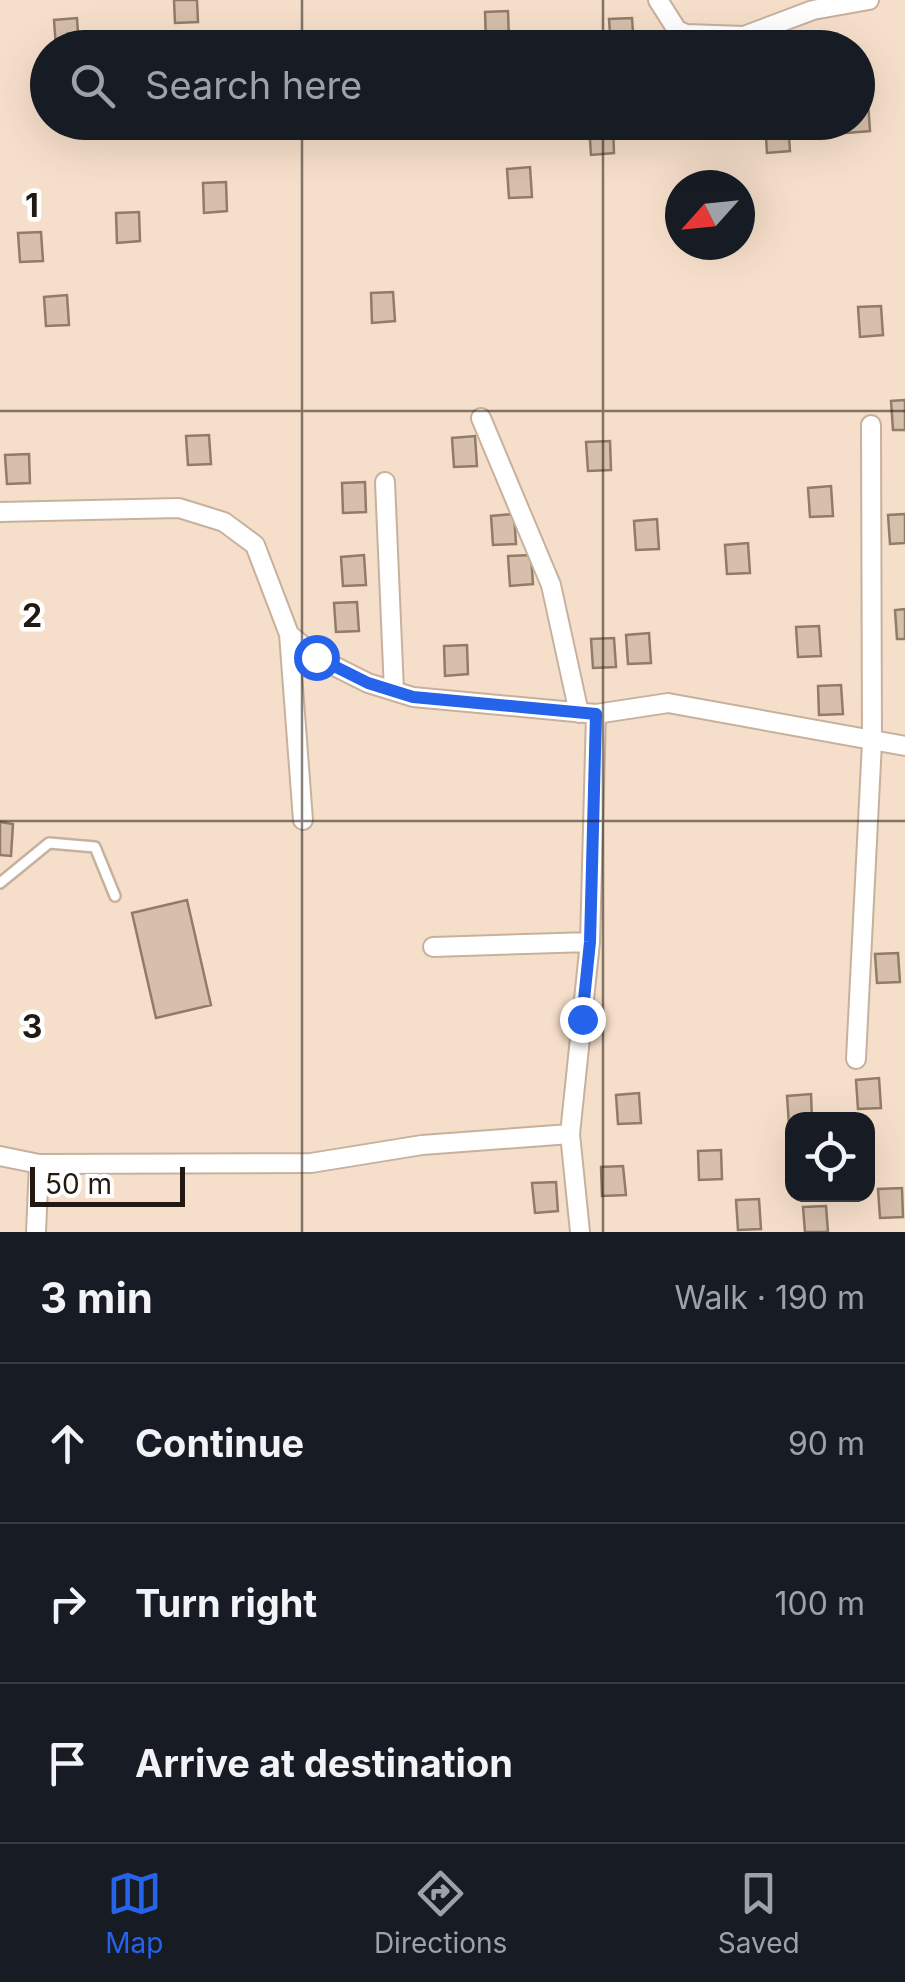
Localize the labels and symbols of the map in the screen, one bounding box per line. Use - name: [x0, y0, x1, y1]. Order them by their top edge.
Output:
- north arrow: [665, 170, 755, 260]
- text: 1: [25, 186, 39, 225]
- text: 2: [22, 596, 42, 635]
- route start: [294, 635, 340, 681]
- route end: [560, 997, 606, 1043]
- text: 3: [22, 1007, 42, 1046]
- scale bar: [30, 1162, 185, 1206]

